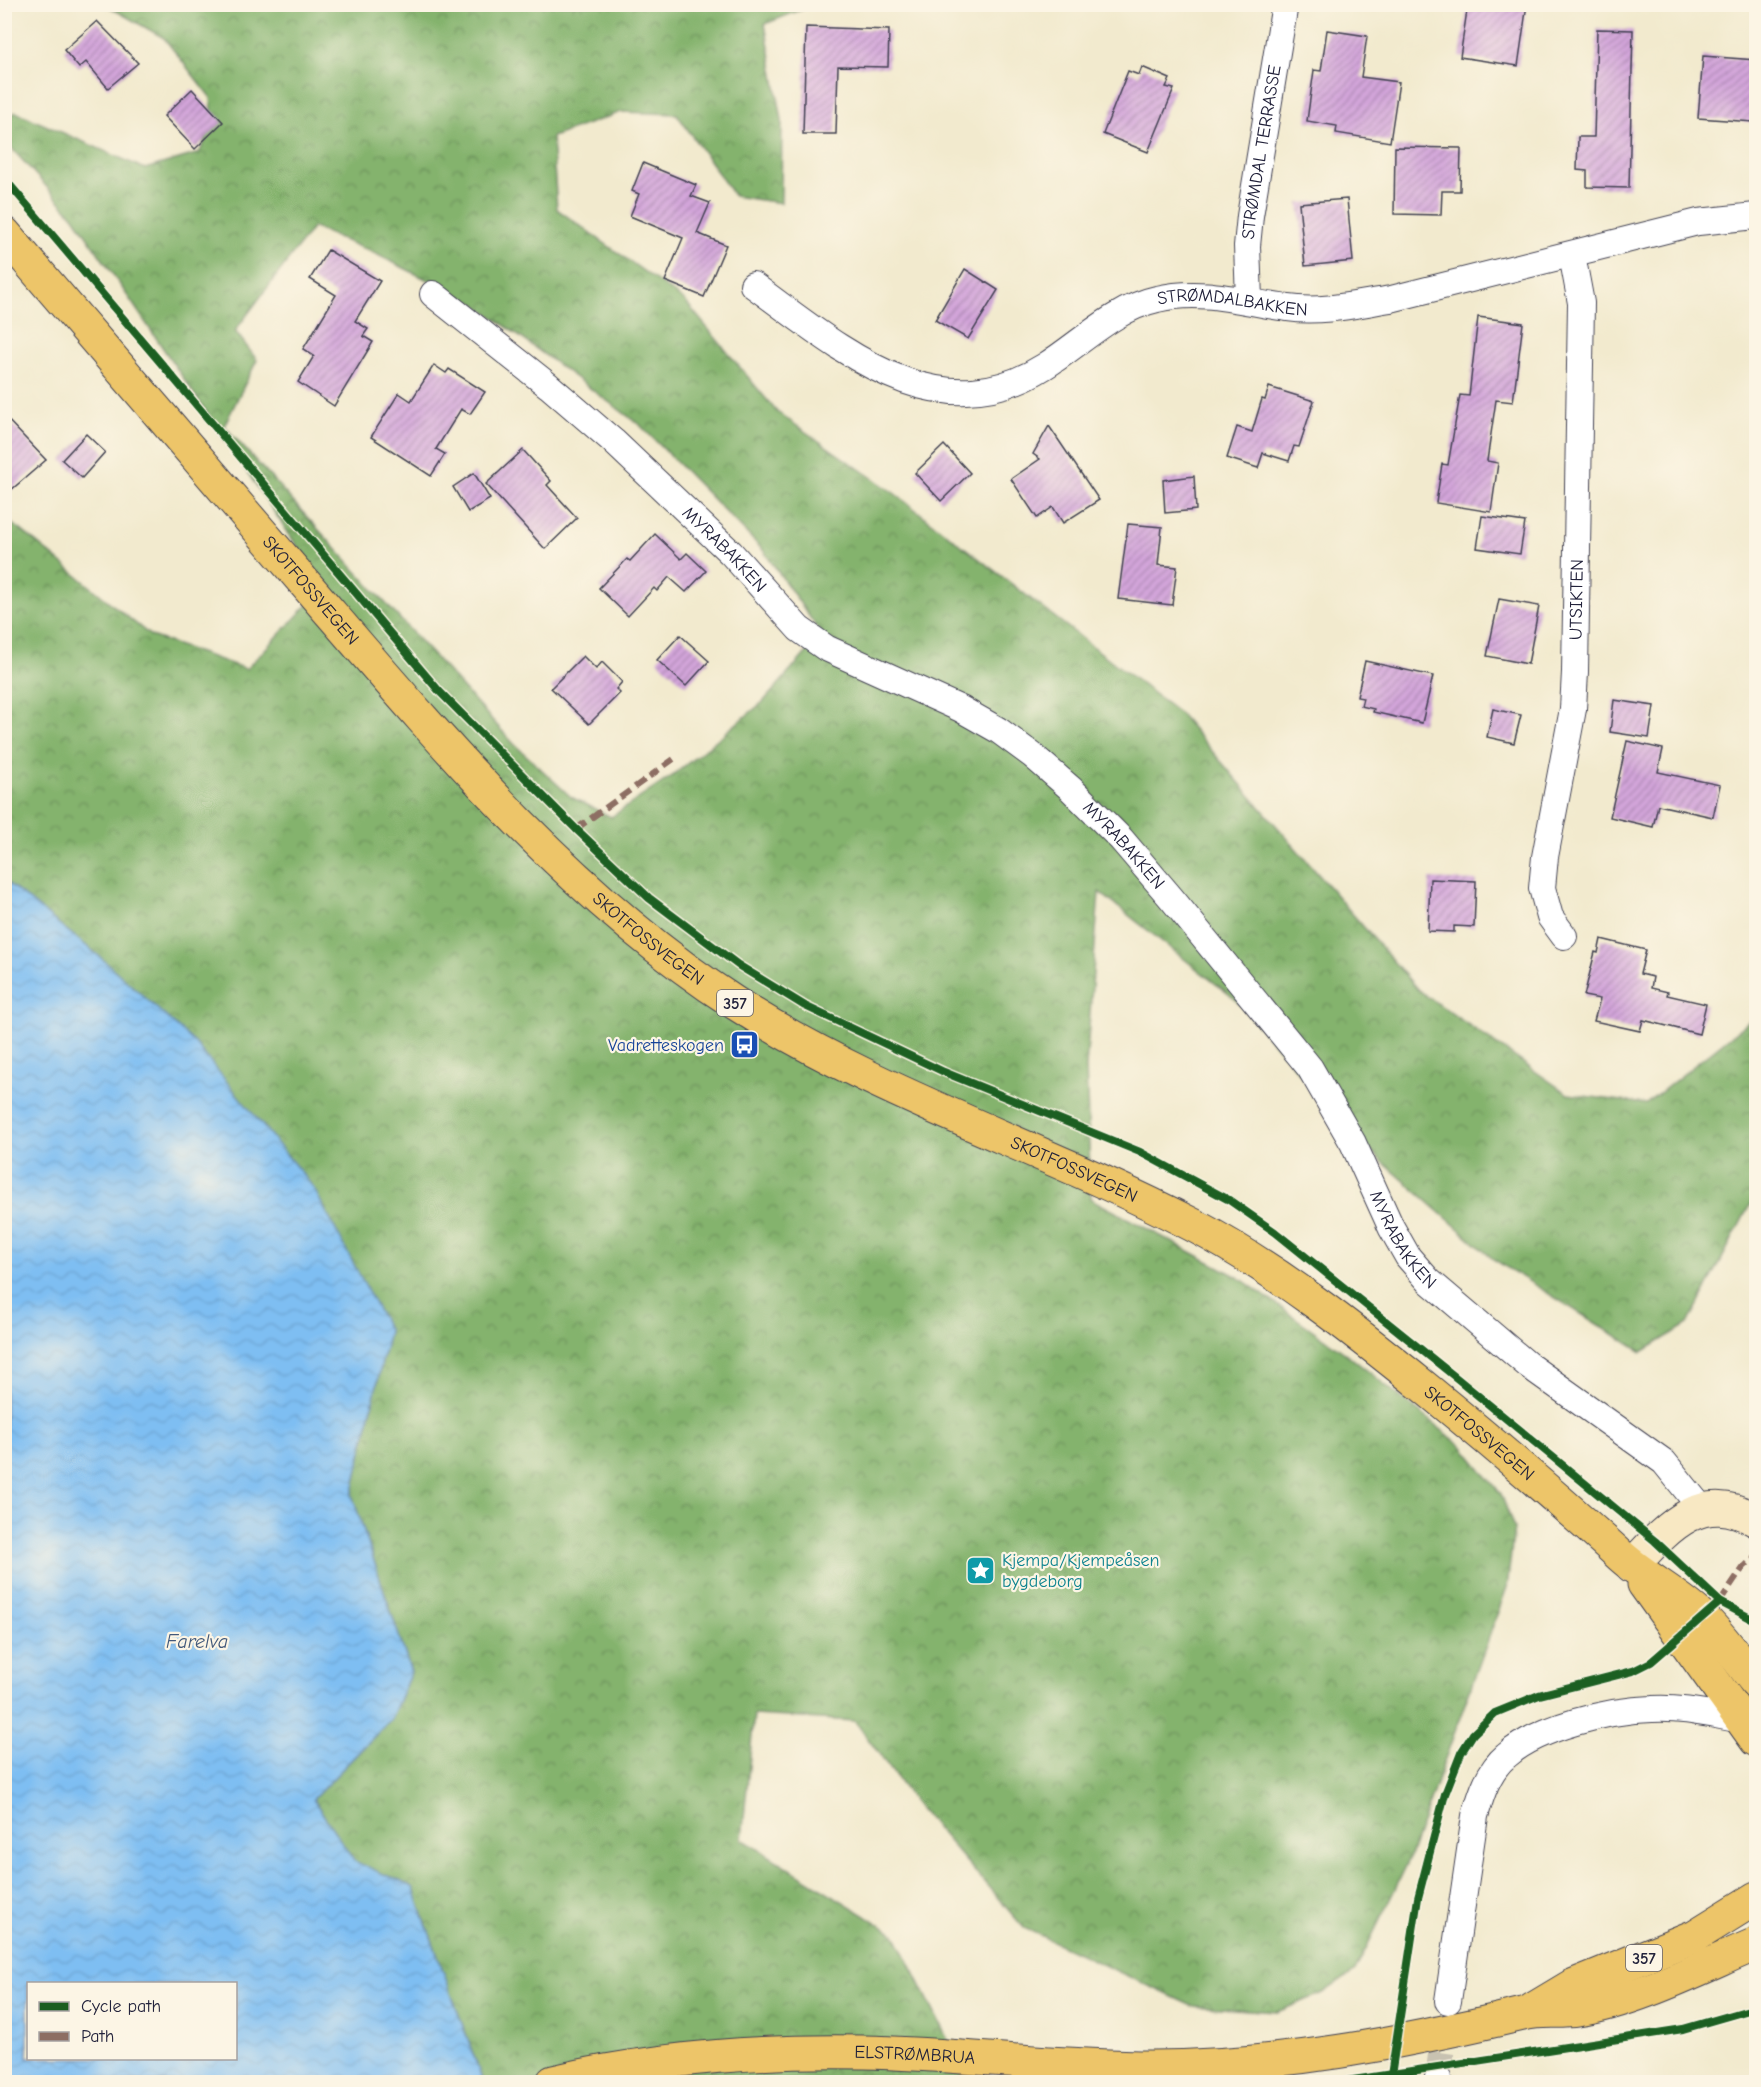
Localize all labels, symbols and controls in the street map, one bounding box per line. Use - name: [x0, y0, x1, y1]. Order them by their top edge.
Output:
- street label: STRØMDAL TERRASSE: [1238, 63, 1286, 240]
- street label: STRØMDALBAKKEN: [1155, 285, 1308, 321]
- street label: MYRABAKKEN: [678, 502, 771, 597]
- street label: SKOTFOSSVEGEN: [258, 532, 363, 649]
- street label: UTSIKTEN: [1566, 559, 1588, 640]
- street label: MYRABAKKEN: [1078, 797, 1169, 894]
- street label: SKOTFOSSVEGEN: [588, 888, 708, 990]
- road number: 357: [717, 990, 753, 1016]
- bus stop icon: Vadretteskogen: [729, 1029, 761, 1061]
- place label: Vadretteskogen: [608, 1035, 724, 1056]
- street label: SKOTFOSSVEGEN: [1007, 1132, 1141, 1207]
- street label: MYRABAKKEN: [1365, 1188, 1440, 1293]
- street label: SKOTFOSSVEGEN: [1420, 1382, 1538, 1485]
- place label: Kjempa/Kjempeåsen bygdeborg: [1002, 1550, 1159, 1592]
- place icon: Kjempa/Kjempeåsen bygdeborg: [965, 1554, 997, 1586]
- water label: Farelva: [166, 1630, 228, 1653]
- road number: 357: [1626, 1945, 1662, 1971]
- legend: [27, 1982, 237, 2060]
- text: Cycle path: [81, 1996, 161, 2017]
- text: Path: [81, 2026, 114, 2047]
- street label: ELSTRØMBRUA: [854, 2042, 976, 2069]

